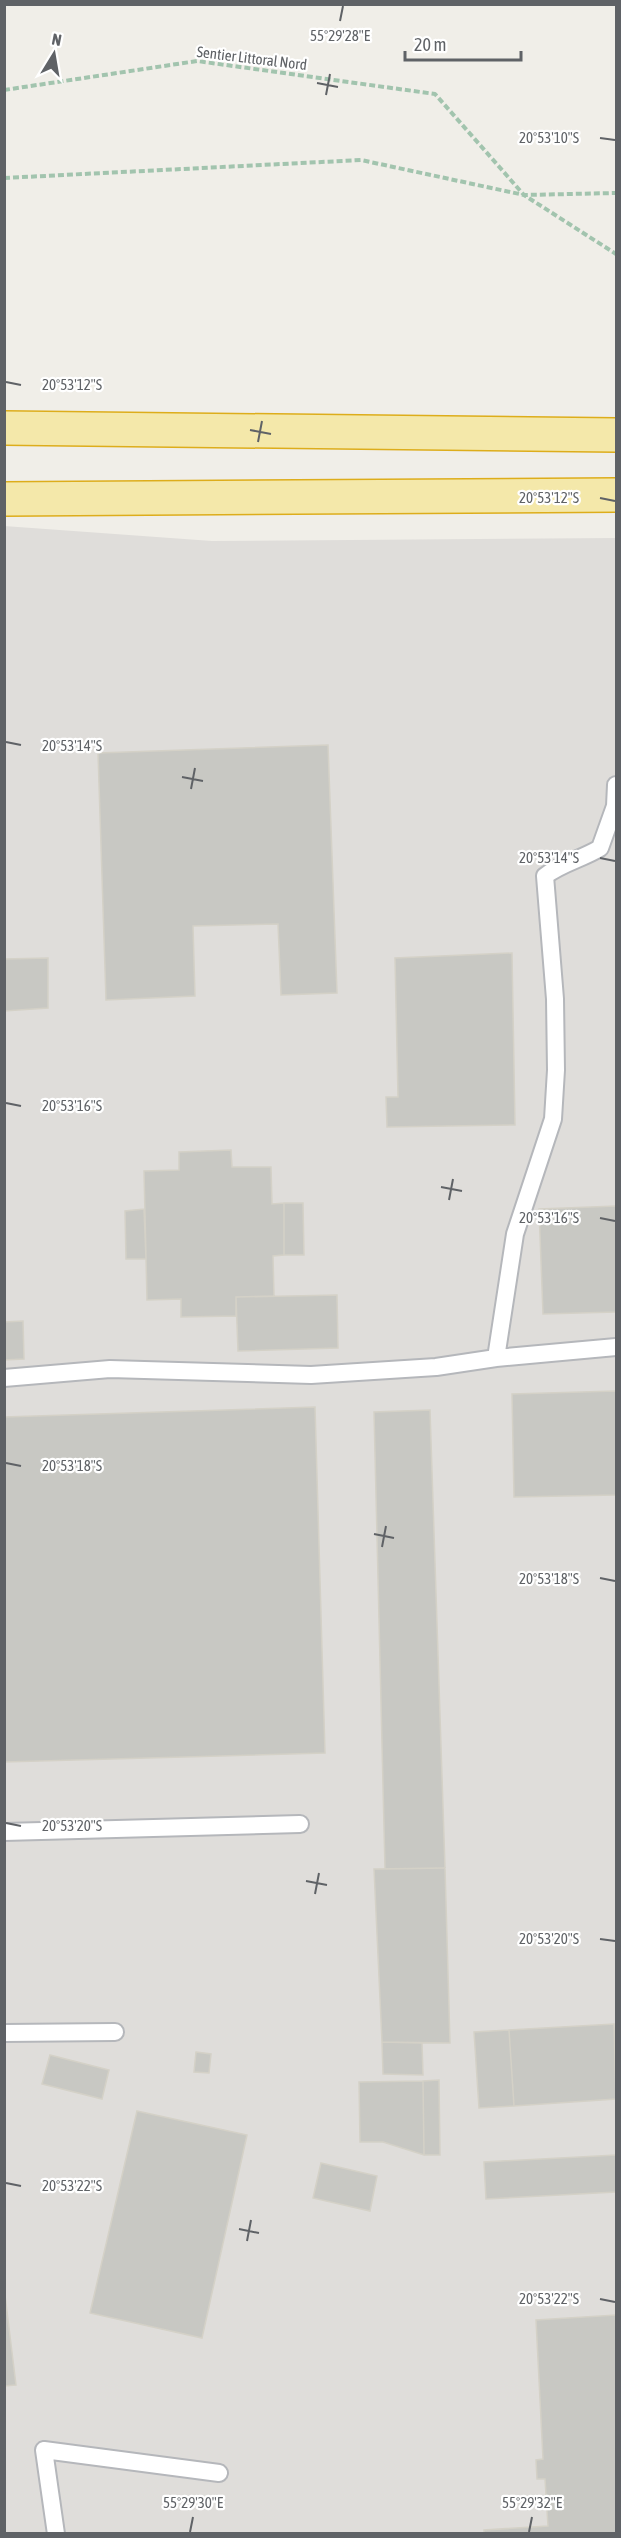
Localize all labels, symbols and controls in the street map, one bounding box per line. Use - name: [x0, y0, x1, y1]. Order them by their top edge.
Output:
- north arrow: [24, 24, 84, 84]
- scale bar: [405, 24, 520, 62]
- text: 55°29'28"E: [310, 27, 371, 44]
- text: N: [51, 30, 63, 49]
- text: 20 m: [414, 34, 446, 55]
- street label: Sentier Littoral Nord: [196, 43, 308, 73]
- text: 20°53'10"S: [519, 129, 579, 146]
- text: 20°53'12"S: [42, 376, 102, 393]
- text: 20°53'12"S: [519, 489, 579, 506]
- text: 20°53'14"S: [42, 737, 102, 754]
- text: 20°53'14"S: [519, 849, 579, 866]
- text: 20°53'16"S: [42, 1097, 102, 1114]
- text: 20°53'16"S: [519, 1209, 579, 1226]
- text: 20°53'18"S: [42, 1457, 102, 1474]
- text: 20°53'18"S: [519, 1570, 579, 1587]
- text: 20°53'20"S: [42, 1817, 102, 1834]
- text: 20°53'20"S: [519, 1930, 579, 1947]
- text: 20°53'22"S: [42, 2177, 102, 2194]
- text: 20°53'22"S: [519, 2290, 579, 2307]
- text: 55°29'30"E: [163, 2494, 224, 2511]
- text: 55°29'32"E: [502, 2494, 563, 2511]

